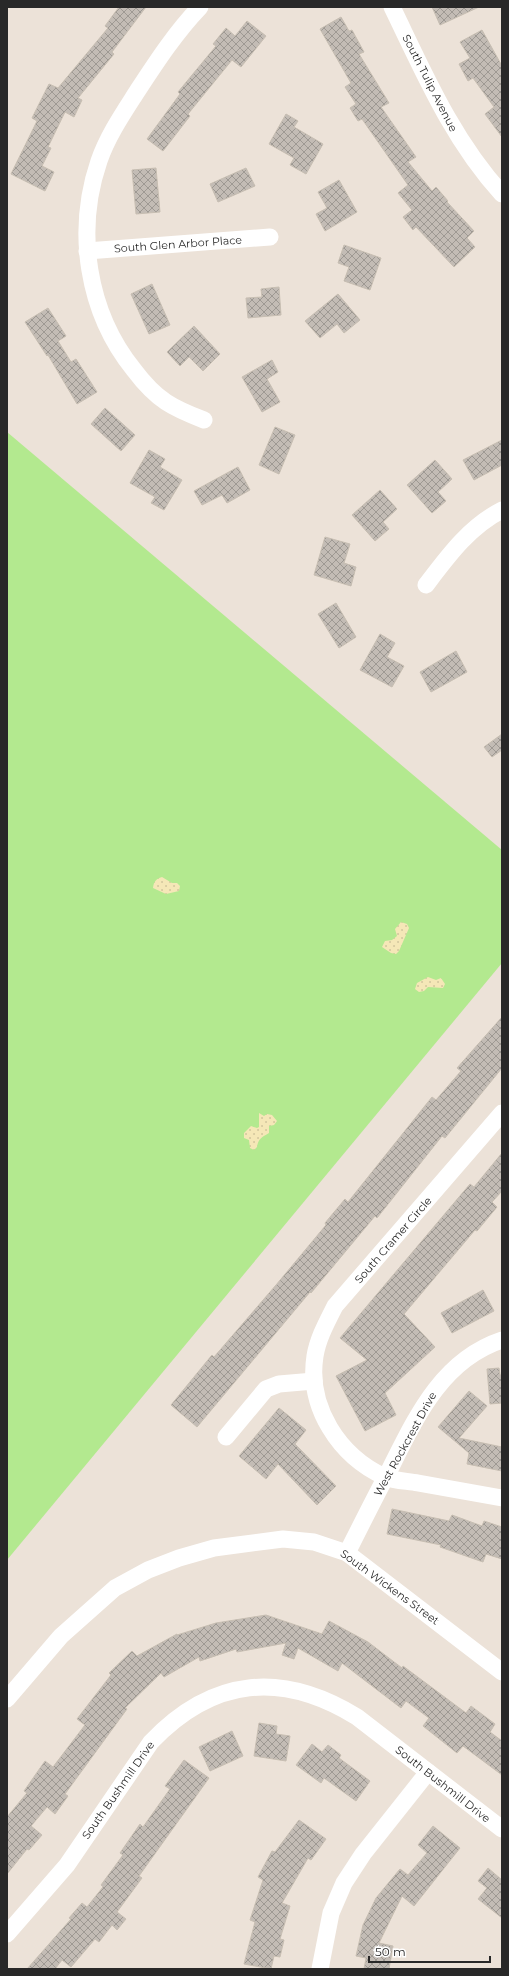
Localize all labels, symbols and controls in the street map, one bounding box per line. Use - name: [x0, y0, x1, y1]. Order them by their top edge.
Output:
- street label: South Tulip Avenue: [399, 32, 461, 134]
- street label: South Glen Arbor Place: [114, 233, 243, 255]
- street label: South Cramer Circle: [351, 1193, 435, 1286]
- street label: West Rockcrest Drive: [371, 1389, 440, 1499]
- street label: South Wickens Street: [338, 1546, 443, 1628]
- street label: South Bushmill Drive: [79, 1738, 157, 1842]
- street label: South Bushmill Drive: [393, 1743, 494, 1826]
- scale bar: [369, 1938, 490, 1964]
- text: 50 m: [375, 1944, 406, 1959]

